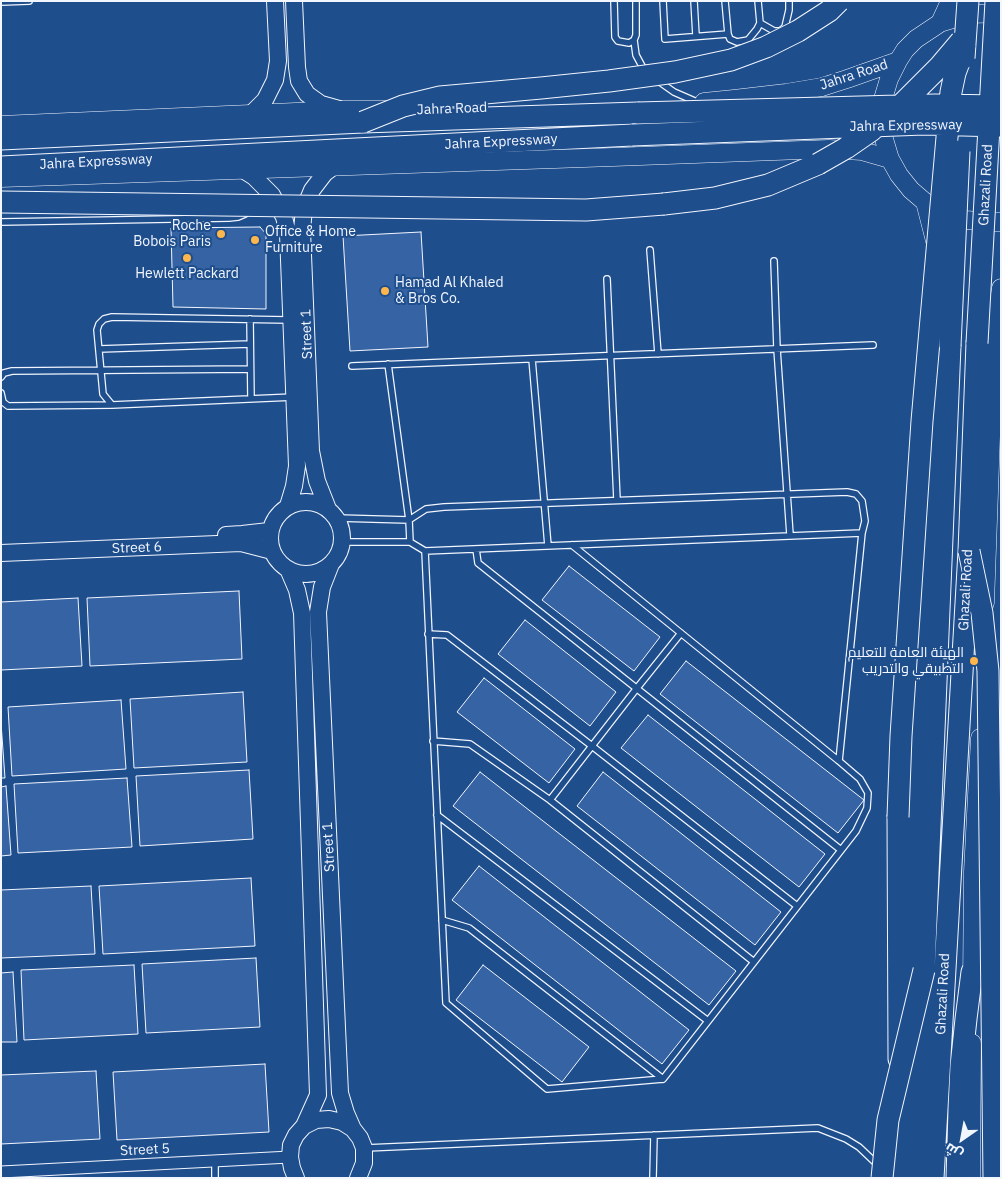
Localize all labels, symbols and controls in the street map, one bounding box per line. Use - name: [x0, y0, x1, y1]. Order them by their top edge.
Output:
- street label: Jahra Road: [818, 56, 890, 94]
- street label: Jahra Road: [416, 99, 488, 119]
- street label: Jahra Expressway: [849, 117, 963, 135]
- street label: Jahra Expressway: [444, 131, 558, 153]
- street label: Ghazali Road: [975, 144, 997, 226]
- street label: Jahra Expressway: [39, 151, 153, 173]
- place label: Roche Bobois Paris: [133, 218, 211, 250]
- place label: Office & Home Furniture: [265, 224, 356, 256]
- marker: Roche Bobois Paris: [215, 228, 227, 240]
- marker: Office & Home Furniture: [249, 234, 261, 246]
- marker: Hewlett Packard: [181, 252, 193, 264]
- place label: Hewlett Packard: [135, 266, 239, 282]
- place label: Hamad Al Khaled & Bros Co.: [395, 275, 503, 308]
- marker: Hamad Al Khaled & Bros Co.: [379, 285, 391, 297]
- street label: Street 1: [298, 309, 316, 359]
- street label: Street 6: [112, 539, 162, 557]
- street label: Ghazali Road: [955, 549, 977, 631]
- place label: الهيئة العامة للتعليم التطبيقي والتدريب: [848, 645, 964, 678]
- marker: الهيئة العامة للتعليم التطبيقي والتدريب: [968, 655, 980, 667]
- street label: Street 1: [319, 822, 339, 872]
- street label: Ghazali Road: [932, 953, 954, 1035]
- north arrow: [937, 1114, 987, 1164]
- text: ش: [941, 1139, 966, 1164]
- street label: Street 5: [120, 1140, 170, 1160]

